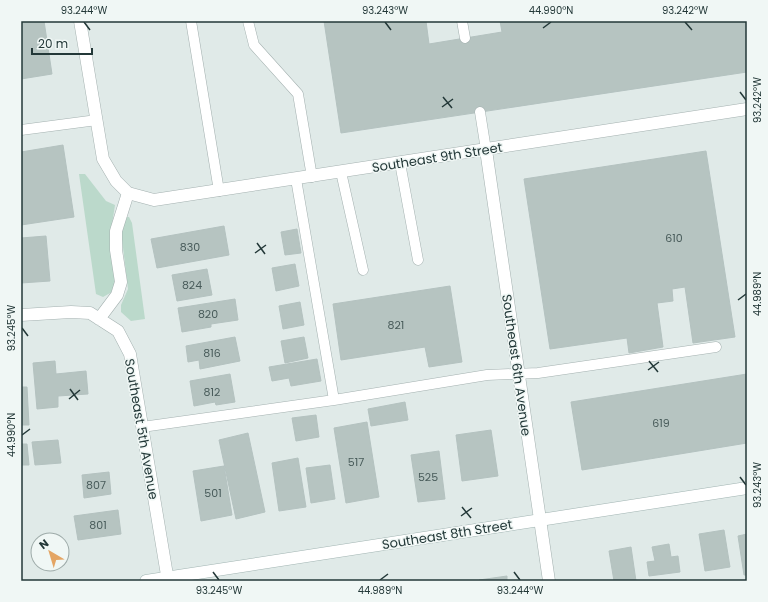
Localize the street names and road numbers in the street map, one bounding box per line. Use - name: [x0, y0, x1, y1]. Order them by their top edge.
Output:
- street label: Southeast 9th Street: [370, 138, 504, 177]
- street label: Southeast 6th Avenue: [497, 293, 536, 437]
- street label: Southeast 5th Avenue: [120, 357, 163, 501]
- street label: Southeast 8th Street: [380, 515, 514, 554]

